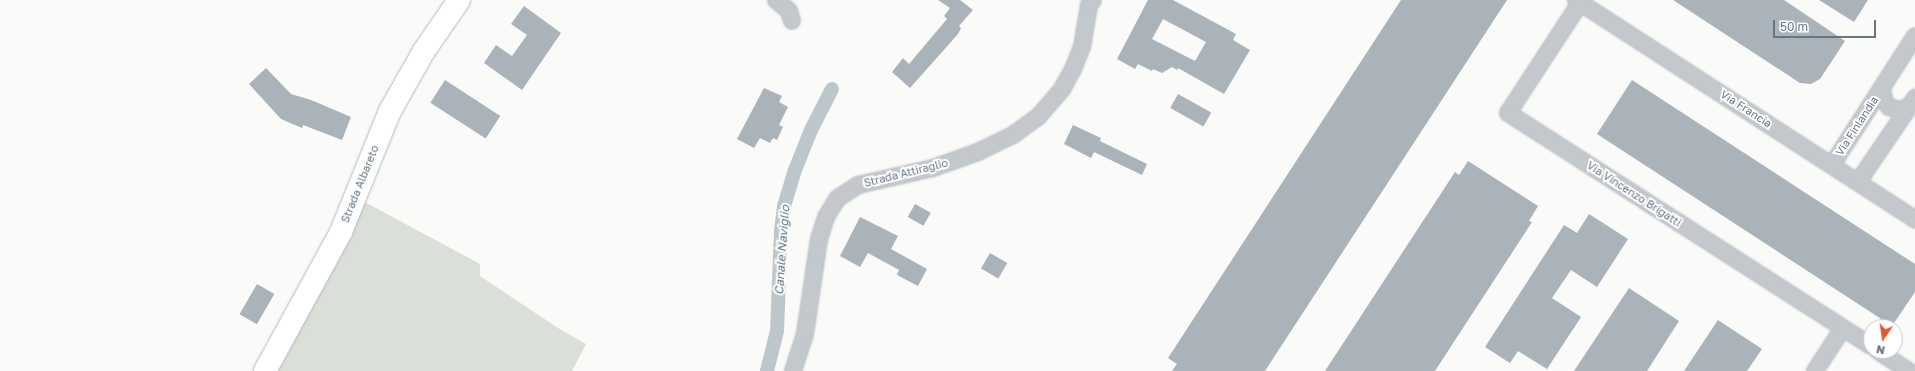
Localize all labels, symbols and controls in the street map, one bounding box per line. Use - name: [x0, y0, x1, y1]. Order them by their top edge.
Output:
- scale bar: [1775, 12, 1878, 38]
- text: 50 m: [1780, 19, 1808, 34]
- street label: Via Francia: [1718, 88, 1774, 130]
- street label: Via Finlandia: [1833, 94, 1881, 158]
- street label: Strada Albareto: [338, 143, 382, 225]
- street label: Strada Attiraglio: [863, 156, 949, 190]
- street label: Via Vincenzo Brigatti: [1584, 159, 1684, 229]
- water label: Canale Naviglio: [772, 205, 792, 295]
- north arrow: [1863, 319, 1903, 359]
- text: N: [1875, 343, 1886, 357]

